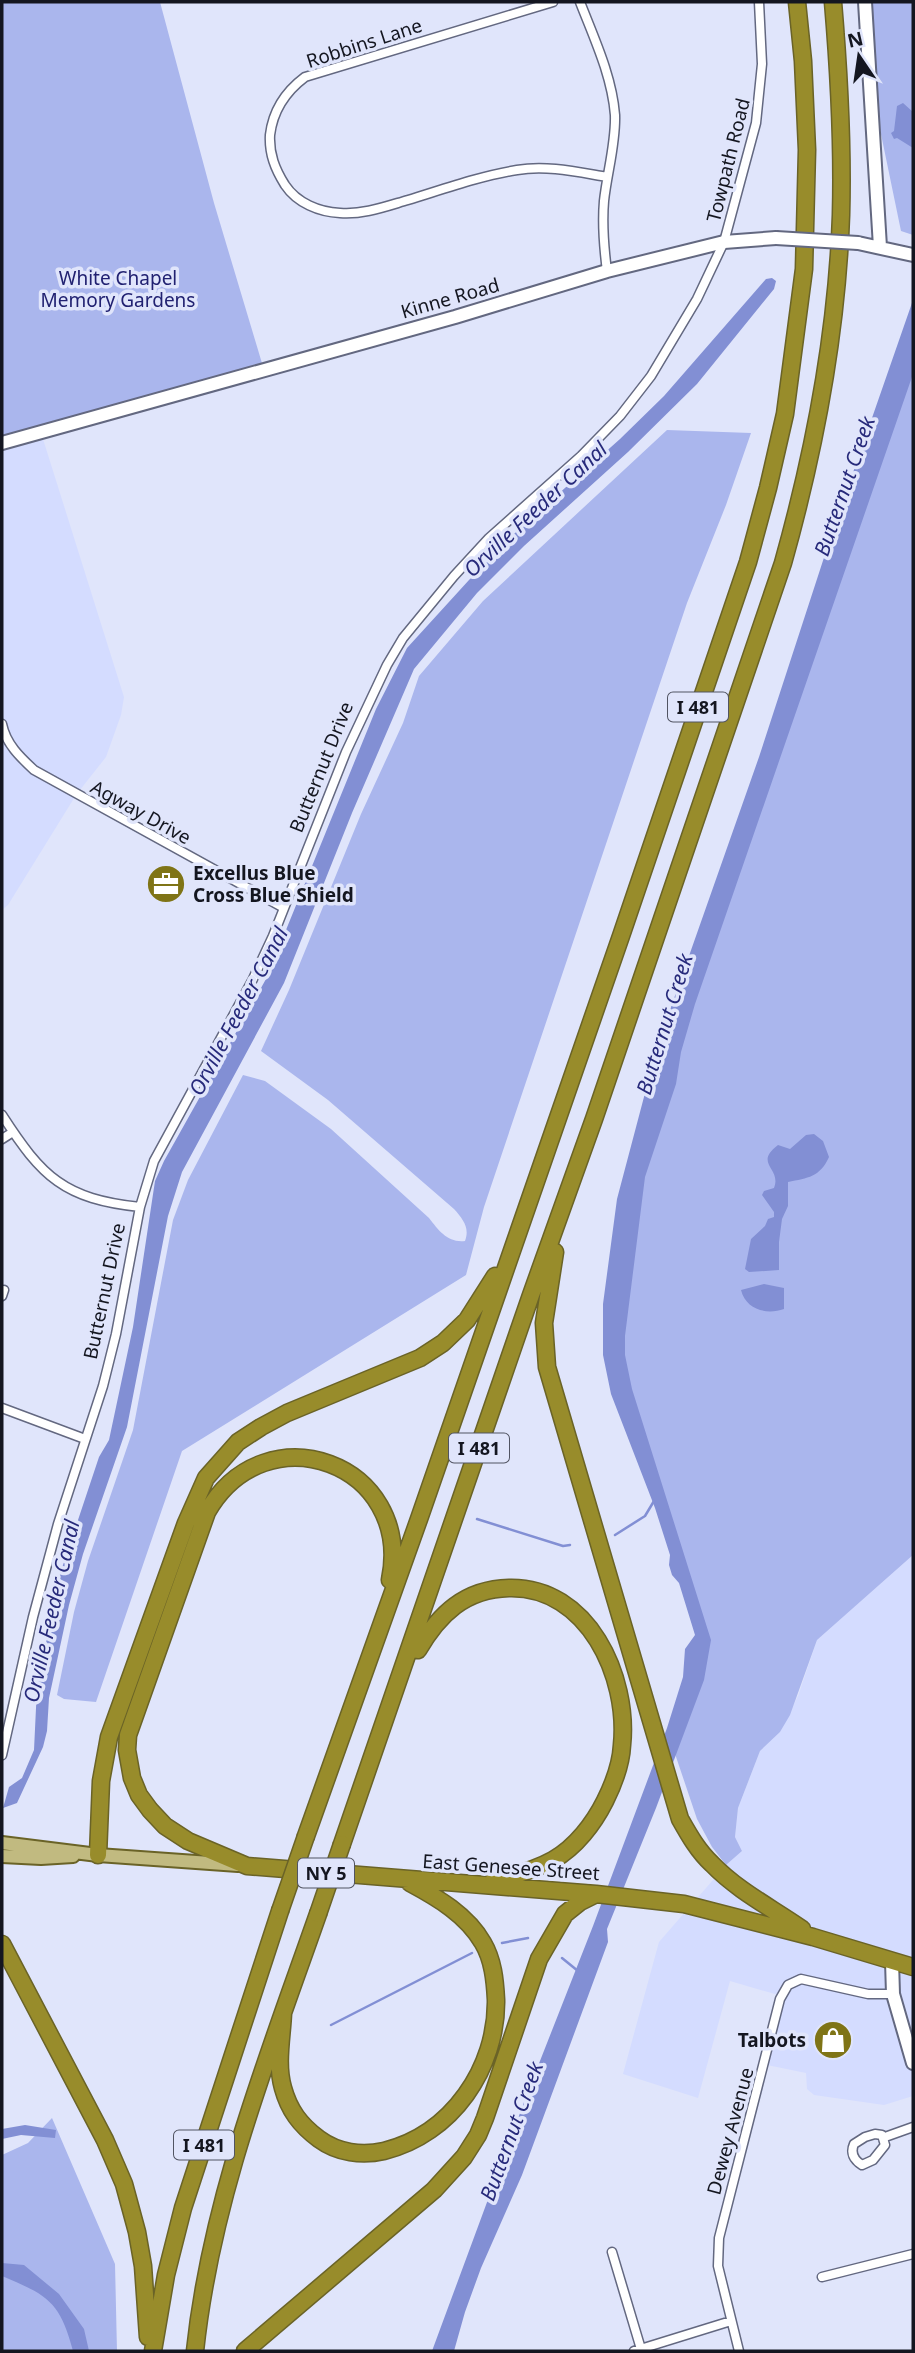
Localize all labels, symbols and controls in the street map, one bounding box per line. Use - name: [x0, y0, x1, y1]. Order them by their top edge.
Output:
- street label: Robbins Lane: [303, 12, 425, 74]
- north arrow: [824, 21, 894, 91]
- text: N: [845, 25, 866, 54]
- street label: Towpath Road: [700, 95, 756, 225]
- park label: White Chapel Memory Gardens: [41, 265, 195, 313]
- street label: Kinne Road: [398, 272, 502, 324]
- water label: Butternut Creek: [807, 411, 882, 560]
- water label: Orville Feeder Canal: [457, 435, 613, 583]
- road number: I 481: [668, 692, 728, 722]
- street label: Butternut Drive: [283, 698, 359, 836]
- street label: Agway Drive: [86, 774, 196, 850]
- place label: Excellus Blue Cross Blue Shield: [193, 860, 354, 908]
- office icon: Excellus Blue Cross Blue Shield: [145, 863, 187, 905]
- water label: Orville Feeder Canal: [182, 922, 294, 1100]
- water label: Butternut Creek: [629, 949, 699, 1098]
- street label: Butternut Drive: [77, 1220, 131, 1362]
- road number: I 481: [449, 1434, 509, 1462]
- water label: Orville Feeder Canal: [16, 1516, 86, 1705]
- street label: East Genesee Street: [421, 1848, 601, 1886]
- road number: NY 5: [298, 1858, 354, 1887]
- shop icon: Talbots: [812, 2019, 854, 2061]
- place label: Talbots: [738, 2027, 806, 2053]
- water label: Butternut Creek: [473, 2056, 550, 2204]
- street label: Dewey Avenue: [701, 2064, 759, 2198]
- road number: I 481: [174, 2130, 234, 2160]

